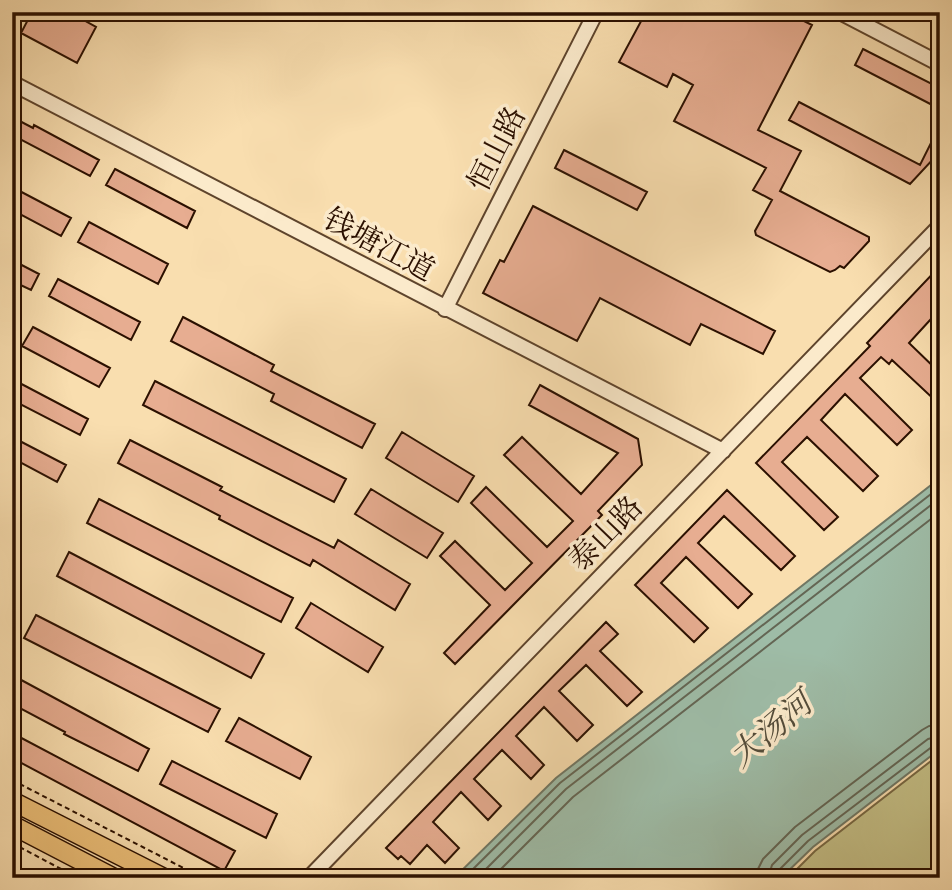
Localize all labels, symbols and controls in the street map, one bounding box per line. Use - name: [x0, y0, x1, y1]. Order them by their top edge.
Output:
- street label: 恒山路: [458, 100, 536, 198]
- street label: 钱塘江道: [316, 199, 442, 291]
- street label: 泰山路: [560, 487, 652, 581]
- water label: 大汤河: [720, 679, 826, 778]

